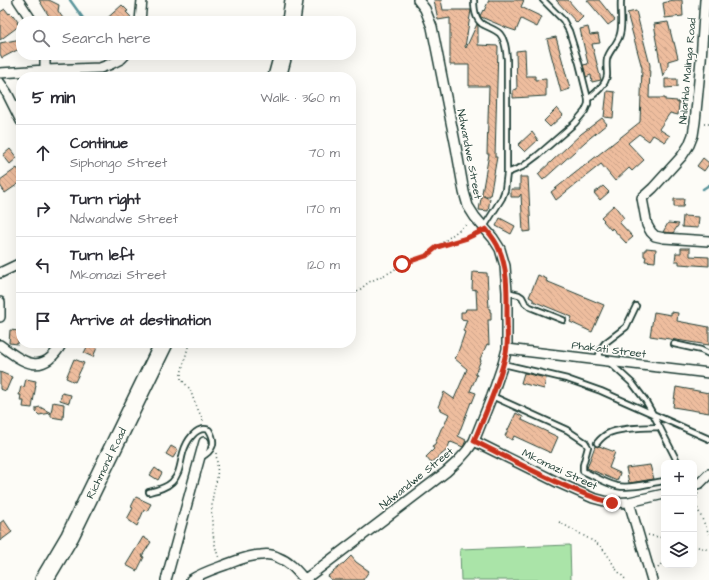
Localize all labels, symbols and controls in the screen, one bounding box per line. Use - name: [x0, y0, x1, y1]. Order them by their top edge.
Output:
- search box: [16, 16, 356, 60]
- street label: Nhlanhla Malinga Road: [675, 17, 701, 125]
- icon: search: [30, 27, 52, 49]
- text: Search here: [62, 28, 151, 49]
- text: 5 min: [32, 86, 75, 110]
- text: Walk · 360 m: [261, 89, 340, 107]
- street label: Ndwandwe Street: [453, 108, 486, 201]
- text: Continue: [70, 133, 128, 154]
- icon: ahead: [32, 142, 54, 164]
- text: 70 m: [308, 144, 340, 162]
- text: Siphongo Street: [70, 154, 167, 172]
- text: Turn right: [70, 189, 141, 210]
- icon: right: [32, 198, 54, 220]
- text: 170 m: [307, 200, 340, 218]
- text: Ndwandwe Street: [70, 210, 178, 228]
- text: Turn left: [70, 245, 134, 266]
- icon: left: [32, 254, 54, 276]
- route start: [393, 255, 411, 273]
- text: 120 m: [307, 256, 340, 274]
- text: Mkomazi Street: [70, 266, 167, 284]
- icon: arrive: [32, 310, 54, 332]
- text: Arrive at destination: [70, 310, 211, 331]
- street label: Phakati Street: [571, 337, 648, 362]
- street label: Richmond Road: [83, 425, 130, 501]
- street label: Ndwandwe Street: [376, 443, 457, 513]
- street label: Mkomazi Street: [520, 445, 600, 494]
- map controls: [661, 460, 697, 568]
- button: +: [661, 460, 697, 496]
- route end: [603, 494, 621, 512]
- button: −: [661, 496, 697, 532]
- button: layers: [661, 532, 697, 568]

